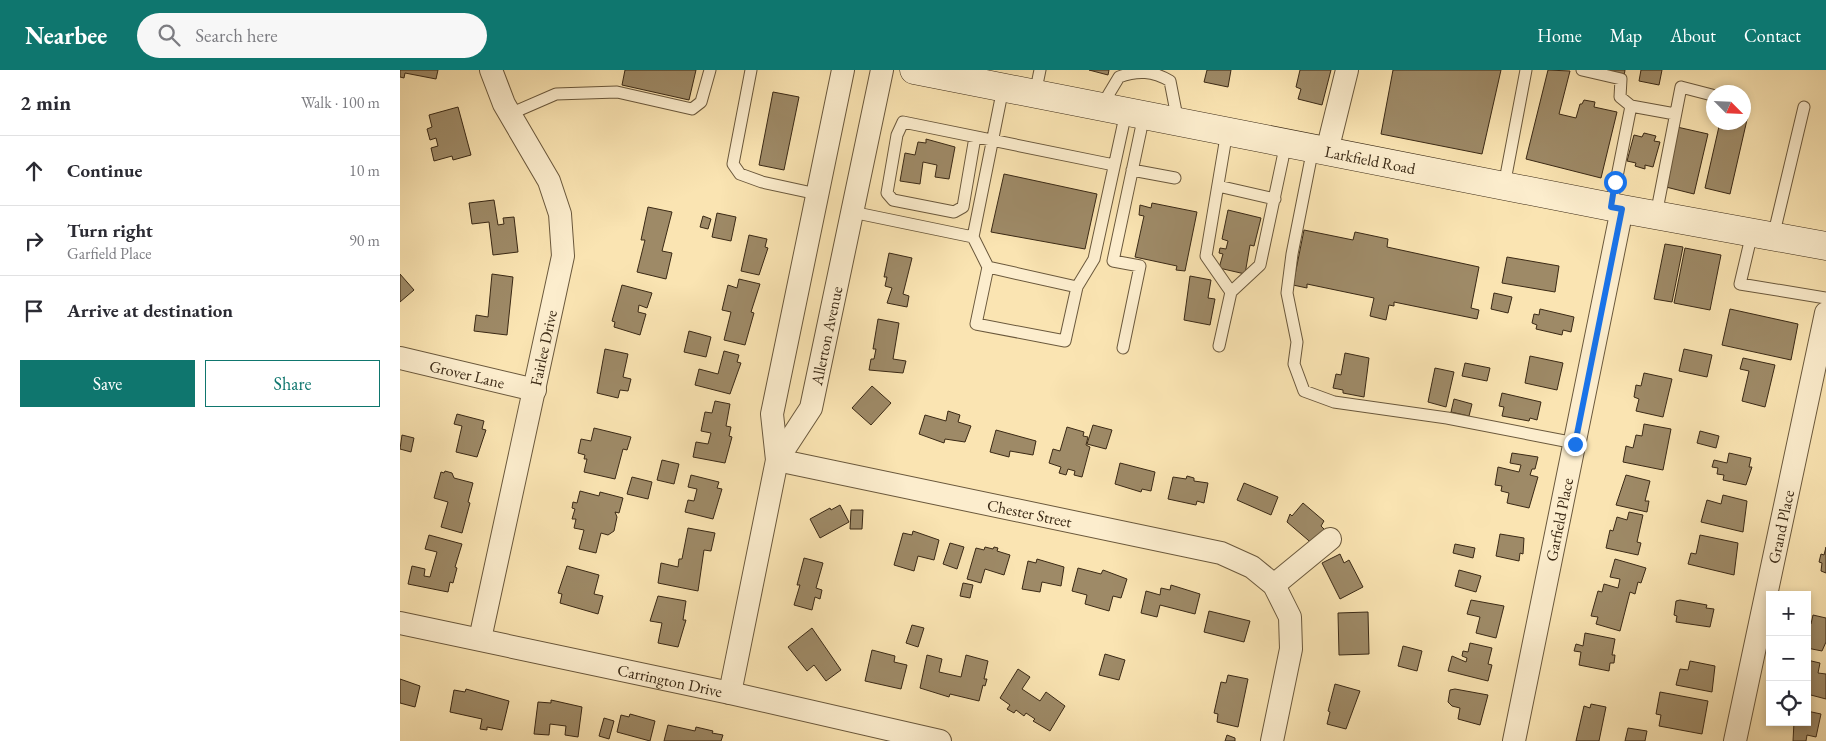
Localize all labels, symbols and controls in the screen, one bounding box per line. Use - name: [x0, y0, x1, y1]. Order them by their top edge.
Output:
- search box: [137, 13, 487, 58]
- text: Nearbee: [25, 20, 107, 51]
- icon: search: [155, 21, 183, 49]
- text: Search here: [195, 23, 278, 48]
- text: Home: [1537, 24, 1582, 47]
- text: Map: [1610, 24, 1642, 47]
- text: About: [1670, 24, 1716, 47]
- text: Contact: [1744, 24, 1801, 47]
- north arrow: [1706, 85, 1751, 130]
- text: 2 min: [20, 89, 71, 116]
- text: Walk · 100 m: [301, 92, 380, 113]
- street label: Larkfield Road: [1323, 140, 1418, 179]
- icon: ahead: [20, 157, 48, 185]
- text: Continue: [67, 158, 142, 183]
- text: 10 m: [349, 160, 380, 181]
- route start: [1604, 171, 1627, 194]
- text: Turn right: [67, 218, 153, 243]
- icon: right: [20, 227, 48, 255]
- text: 90 m: [349, 230, 380, 251]
- text: Garfield Place: [67, 243, 152, 264]
- street label: Allerton Avenue: [805, 284, 847, 388]
- icon: arrive: [20, 297, 48, 325]
- text: Arrive at destination: [67, 298, 233, 323]
- street label: Fairlee Drive: [525, 308, 562, 388]
- street label: Grover Lane: [427, 355, 507, 393]
- button: Save: [20, 360, 195, 407]
- button: Share: [205, 360, 380, 407]
- route end: [1564, 433, 1587, 456]
- street label: Garfield Place: [1540, 476, 1578, 563]
- street label: Grand Place: [1763, 488, 1799, 566]
- street label: Chester Street: [985, 494, 1074, 532]
- map controls: [1766, 591, 1811, 726]
- button: +: [1766, 591, 1811, 636]
- button: −: [1766, 636, 1811, 681]
- street label: Carrington Drive: [616, 659, 724, 702]
- button: locate: [1766, 681, 1811, 726]

